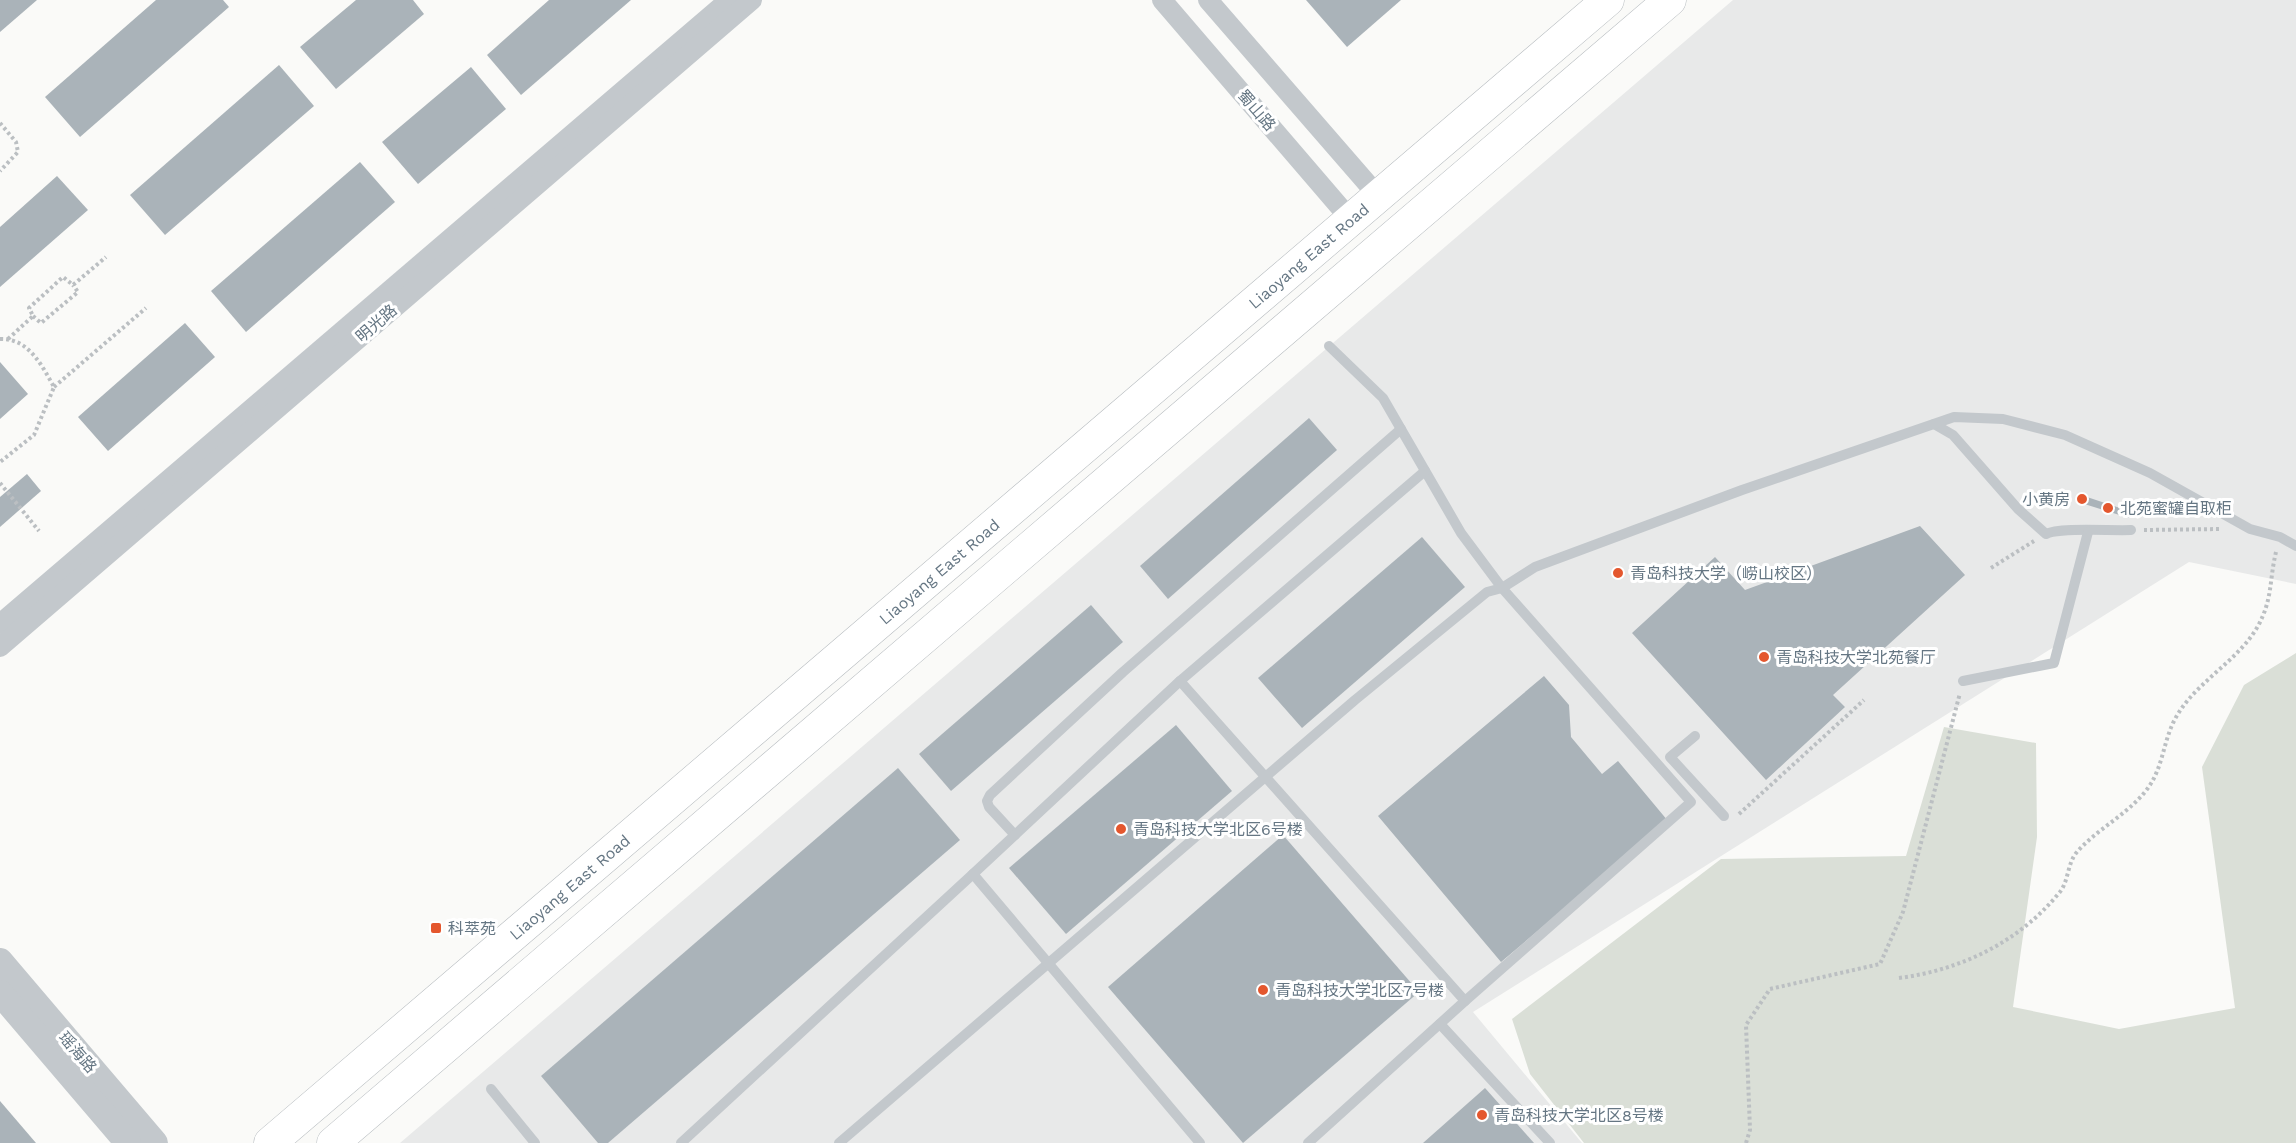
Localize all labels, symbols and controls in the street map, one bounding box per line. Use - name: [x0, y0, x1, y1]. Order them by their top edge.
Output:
- street label: 蜀山路: [1234, 86, 1280, 135]
- street label: Liaoyang East Road: [1245, 199, 1373, 313]
- street label: 明光路: [352, 300, 401, 346]
- place label: 小黄房: [2022, 490, 2070, 509]
- marker: 小黄房: [2075, 492, 2089, 506]
- place label: 北苑蜜罐自取柜: [2120, 499, 2232, 518]
- marker: 北苑蜜罐自取柜: [2101, 501, 2115, 515]
- street label: Liaoyang East Road: [875, 515, 1003, 628]
- place label: 青岛科技大学（崂山校区）: [1630, 564, 1822, 583]
- marker: 青岛科技大学（崂山校区）: [1611, 566, 1625, 580]
- place label: 青岛科技大学北苑餐厅: [1776, 648, 1936, 667]
- marker: 青岛科技大学北苑餐厅: [1757, 650, 1771, 664]
- place label: 青岛科技大学北区6号楼: [1133, 820, 1303, 839]
- marker: 青岛科技大学北区6号楼: [1114, 822, 1128, 836]
- street label: Liaoyang East Road: [506, 831, 634, 944]
- place label: 科萃苑: [448, 919, 496, 938]
- marker: 科萃苑: [429, 921, 443, 935]
- place label: 青岛科技大学北区7号楼: [1275, 981, 1444, 1000]
- marker: 青岛科技大学北区7号楼: [1256, 983, 1270, 997]
- street label: 瑶海路: [55, 1028, 101, 1077]
- place label: 青岛科技大学北区8号楼: [1494, 1106, 1664, 1125]
- marker: 青岛科技大学北区8号楼: [1475, 1108, 1489, 1122]

